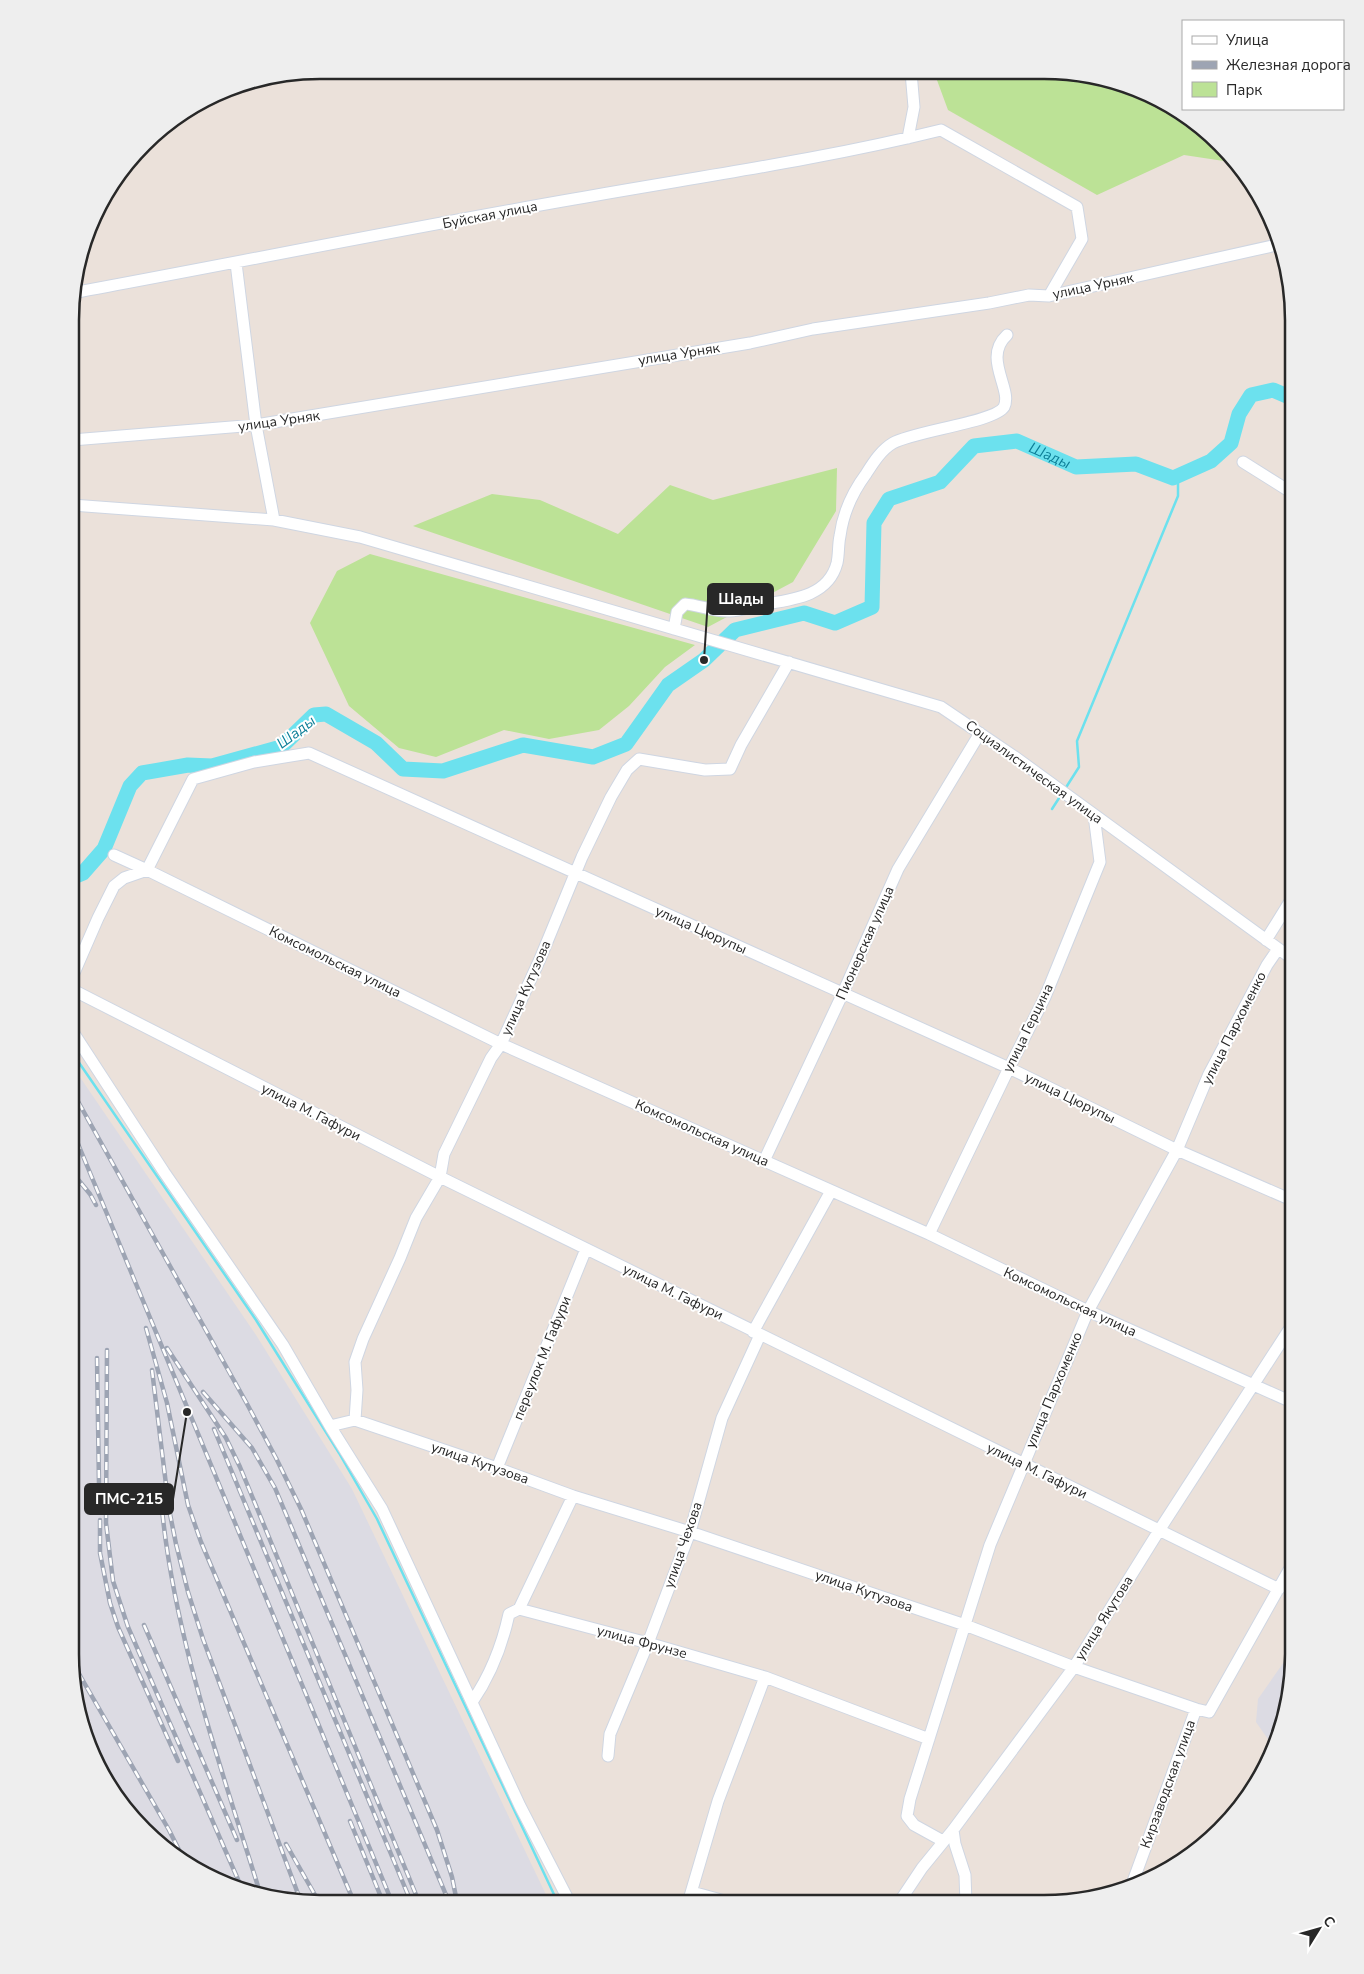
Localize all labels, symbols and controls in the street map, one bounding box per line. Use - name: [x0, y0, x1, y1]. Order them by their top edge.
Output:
- legend: [1182, 20, 1344, 110]
- text: Улица: [1225, 30, 1269, 50]
- text: Железная дорога: [1226, 55, 1351, 75]
- text: Парк: [1226, 80, 1262, 100]
- street label: Буйская улица: [441, 196, 539, 234]
- street label: улица Урняк: [1051, 268, 1136, 304]
- street label: улица Урняк: [637, 338, 722, 370]
- street label: улица Урняк: [237, 406, 322, 436]
- water label: Шады: [1026, 437, 1074, 473]
- callout: Шады: [708, 584, 773, 614]
- text: Шады: [718, 589, 764, 609]
- water label: Шады: [273, 711, 320, 753]
- street label: Социалистическая улица: [961, 716, 1107, 828]
- street label: Пионерская улица: [831, 883, 899, 1003]
- street label: улица Цюрупы: [652, 901, 750, 959]
- street label: Комсомольская улица: [266, 922, 404, 1002]
- street label: улица Кутузова: [497, 937, 555, 1039]
- street label: улица Пархоменко: [1197, 968, 1271, 1088]
- street label: улица Герцина: [998, 980, 1058, 1076]
- street label: улица Цюрупы: [1022, 1068, 1118, 1128]
- street label: улица М. Гафури: [258, 1079, 364, 1145]
- street label: Комсомольская улица: [632, 1095, 772, 1171]
- street label: улица М. Гафури: [620, 1259, 726, 1325]
- street label: Комсомольская улица: [1000, 1263, 1140, 1341]
- street label: переулок М. Гафури: [508, 1293, 576, 1423]
- street label: улица Пархоменко: [1021, 1329, 1087, 1451]
- street label: улица Кутузова: [429, 1437, 531, 1489]
- street label: улица М. Гафури: [984, 1438, 1090, 1504]
- callout: ПМС-215: [85, 1484, 173, 1514]
- text: ПМС-215: [95, 1489, 163, 1509]
- street label: улица Чехова: [659, 1499, 707, 1591]
- street label: улица Кутузова: [813, 1565, 915, 1617]
- street label: улица Якутова: [1070, 1572, 1138, 1664]
- street label: улица Фрунзе: [595, 1621, 689, 1663]
- street label: Кирзаводская улица: [1136, 1717, 1200, 1851]
- north arrow: [1294, 1904, 1344, 1954]
- text: С: [1319, 1912, 1340, 1931]

